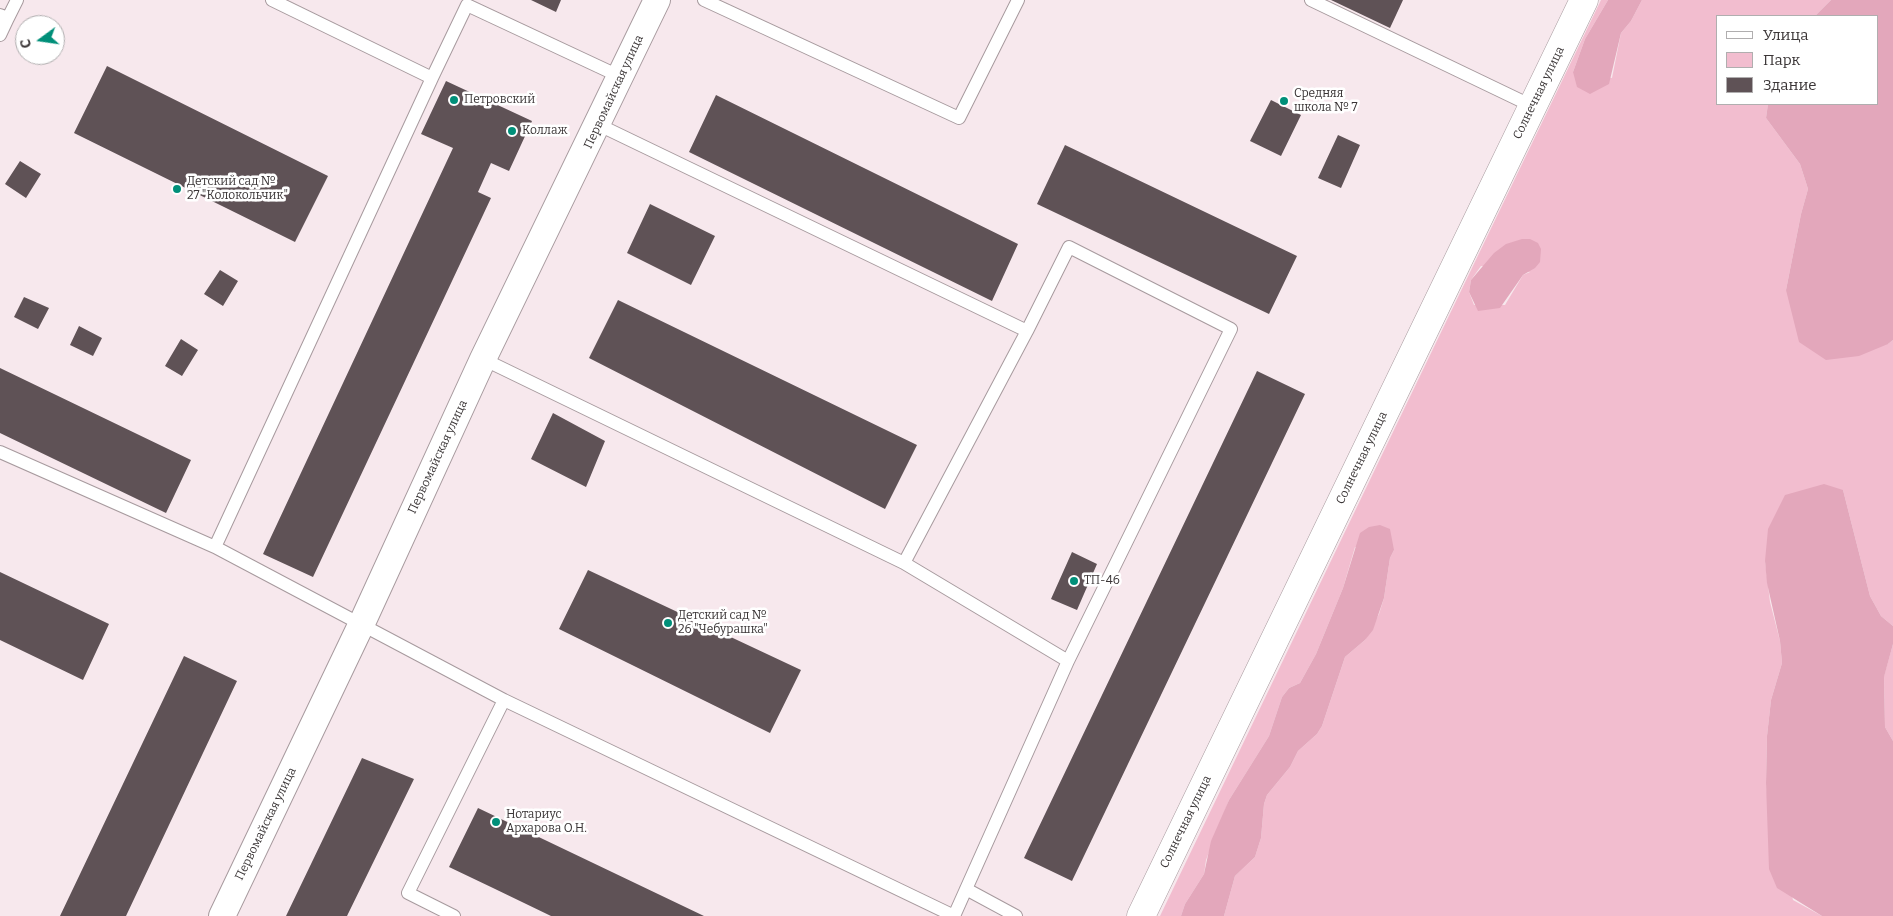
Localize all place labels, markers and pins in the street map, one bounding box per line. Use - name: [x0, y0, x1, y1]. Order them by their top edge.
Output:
- place label: Средняя школа № 7: [1294, 87, 1358, 115]
- place label: Петровский: [464, 93, 535, 107]
- marker: Петровский: [448, 94, 460, 106]
- marker: Средняя школа № 7: [1278, 95, 1290, 107]
- place label: Коллаж: [522, 124, 568, 138]
- marker: Коллаж: [506, 125, 518, 137]
- place label: Детский сад № 27 "Колокольчик": [187, 175, 288, 203]
- marker: Детский сад № 27 "Колокольчик": [171, 183, 183, 195]
- place label: ТП-46: [1084, 574, 1120, 588]
- marker: ТП-46: [1068, 575, 1080, 587]
- place label: Детский сад № 26 "Чебурашка": [678, 609, 768, 637]
- marker: Детский сад № 26 "Чебурашка": [662, 617, 674, 629]
- place label: Нотариус Архарова О.Н.: [506, 808, 587, 836]
- marker: Нотариус Архарова О.Н.: [490, 816, 502, 828]

